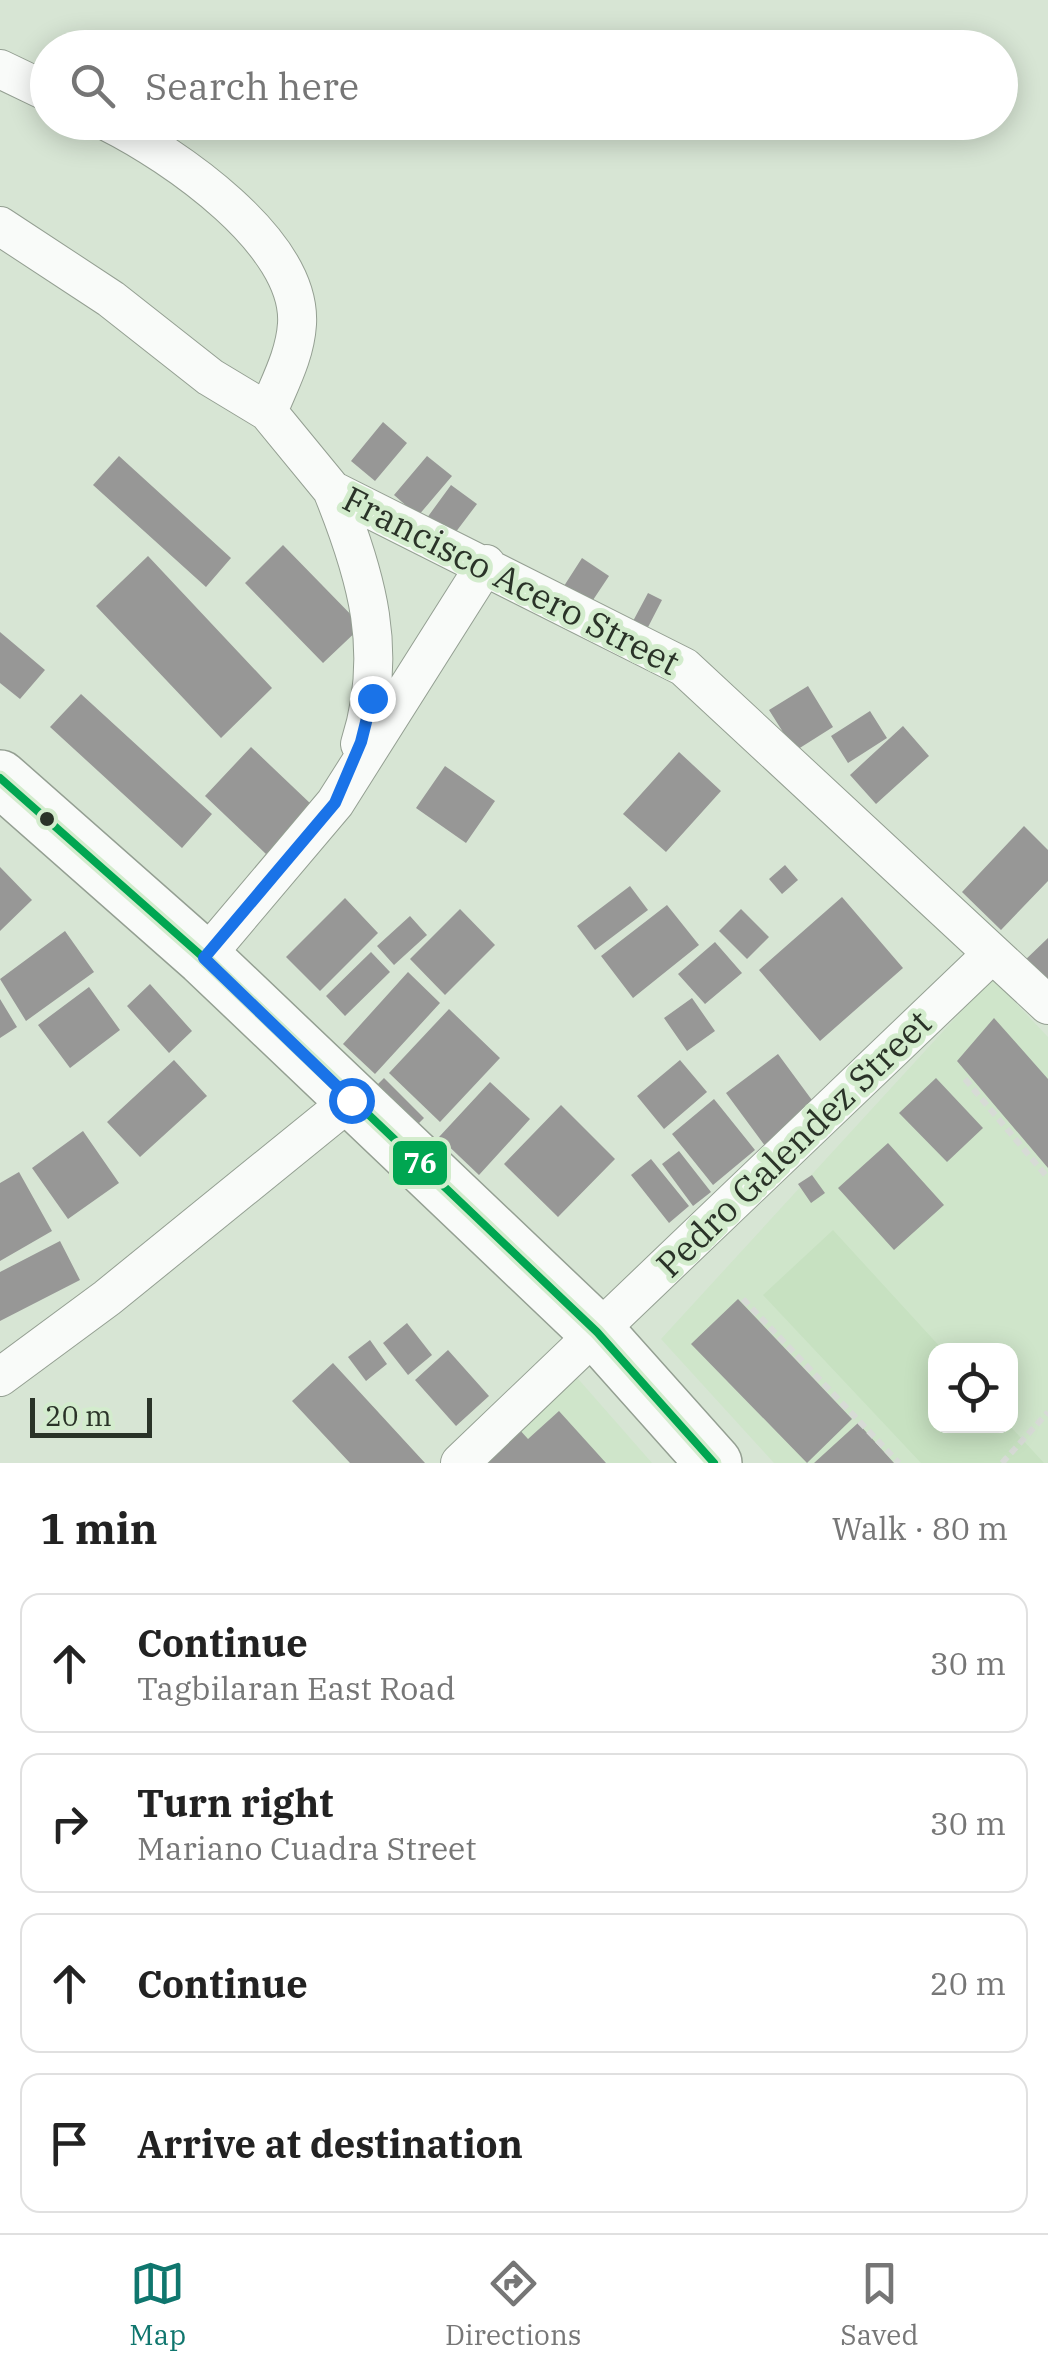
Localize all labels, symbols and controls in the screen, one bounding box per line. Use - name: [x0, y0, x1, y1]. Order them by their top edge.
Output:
- search box: [30, 30, 1018, 140]
- icon: search: [65, 58, 120, 113]
- text: Search here: [145, 61, 359, 110]
- street label: Francisco Acero Street: [335, 475, 688, 685]
- route end: [350, 676, 396, 722]
- unlabelled marker: [37, 809, 57, 829]
- street label: Pedro Galendez Street: [646, 1000, 941, 1287]
- route start: [329, 1078, 375, 1124]
- line badge: 76: [391, 1139, 449, 1187]
- text: 76: [403, 1144, 437, 1181]
- map controls: [928, 1343, 1018, 1433]
- button: locate: [928, 1343, 1018, 1433]
- scale bar: [30, 1393, 152, 1438]
- text: 20 m: [45, 1397, 112, 1434]
- text: 1 min: [40, 1501, 158, 1556]
- text: Walk · 80 m: [832, 1507, 1008, 1549]
- text: Continue: [137, 1618, 308, 1667]
- icon: ahead: [42, 1636, 97, 1691]
- text: 30 m: [930, 1642, 1006, 1684]
- text: Tagbilaran East Road: [137, 1667, 456, 1709]
- text: Turn right: [137, 1778, 333, 1827]
- icon: right: [42, 1796, 97, 1851]
- text: 30 m: [930, 1802, 1006, 1844]
- text: Mariano Cuadra Street: [137, 1827, 477, 1869]
- icon: ahead: [42, 1956, 97, 2011]
- text: Continue: [137, 1959, 308, 2008]
- text: 20 m: [930, 1962, 1006, 2004]
- icon: arrive: [42, 2116, 97, 2171]
- text: Arrive at destination: [137, 2119, 523, 2168]
- tab: Map: [129, 2256, 186, 2353]
- tab: Directions: [445, 2256, 581, 2353]
- tab: Saved: [840, 2256, 919, 2353]

